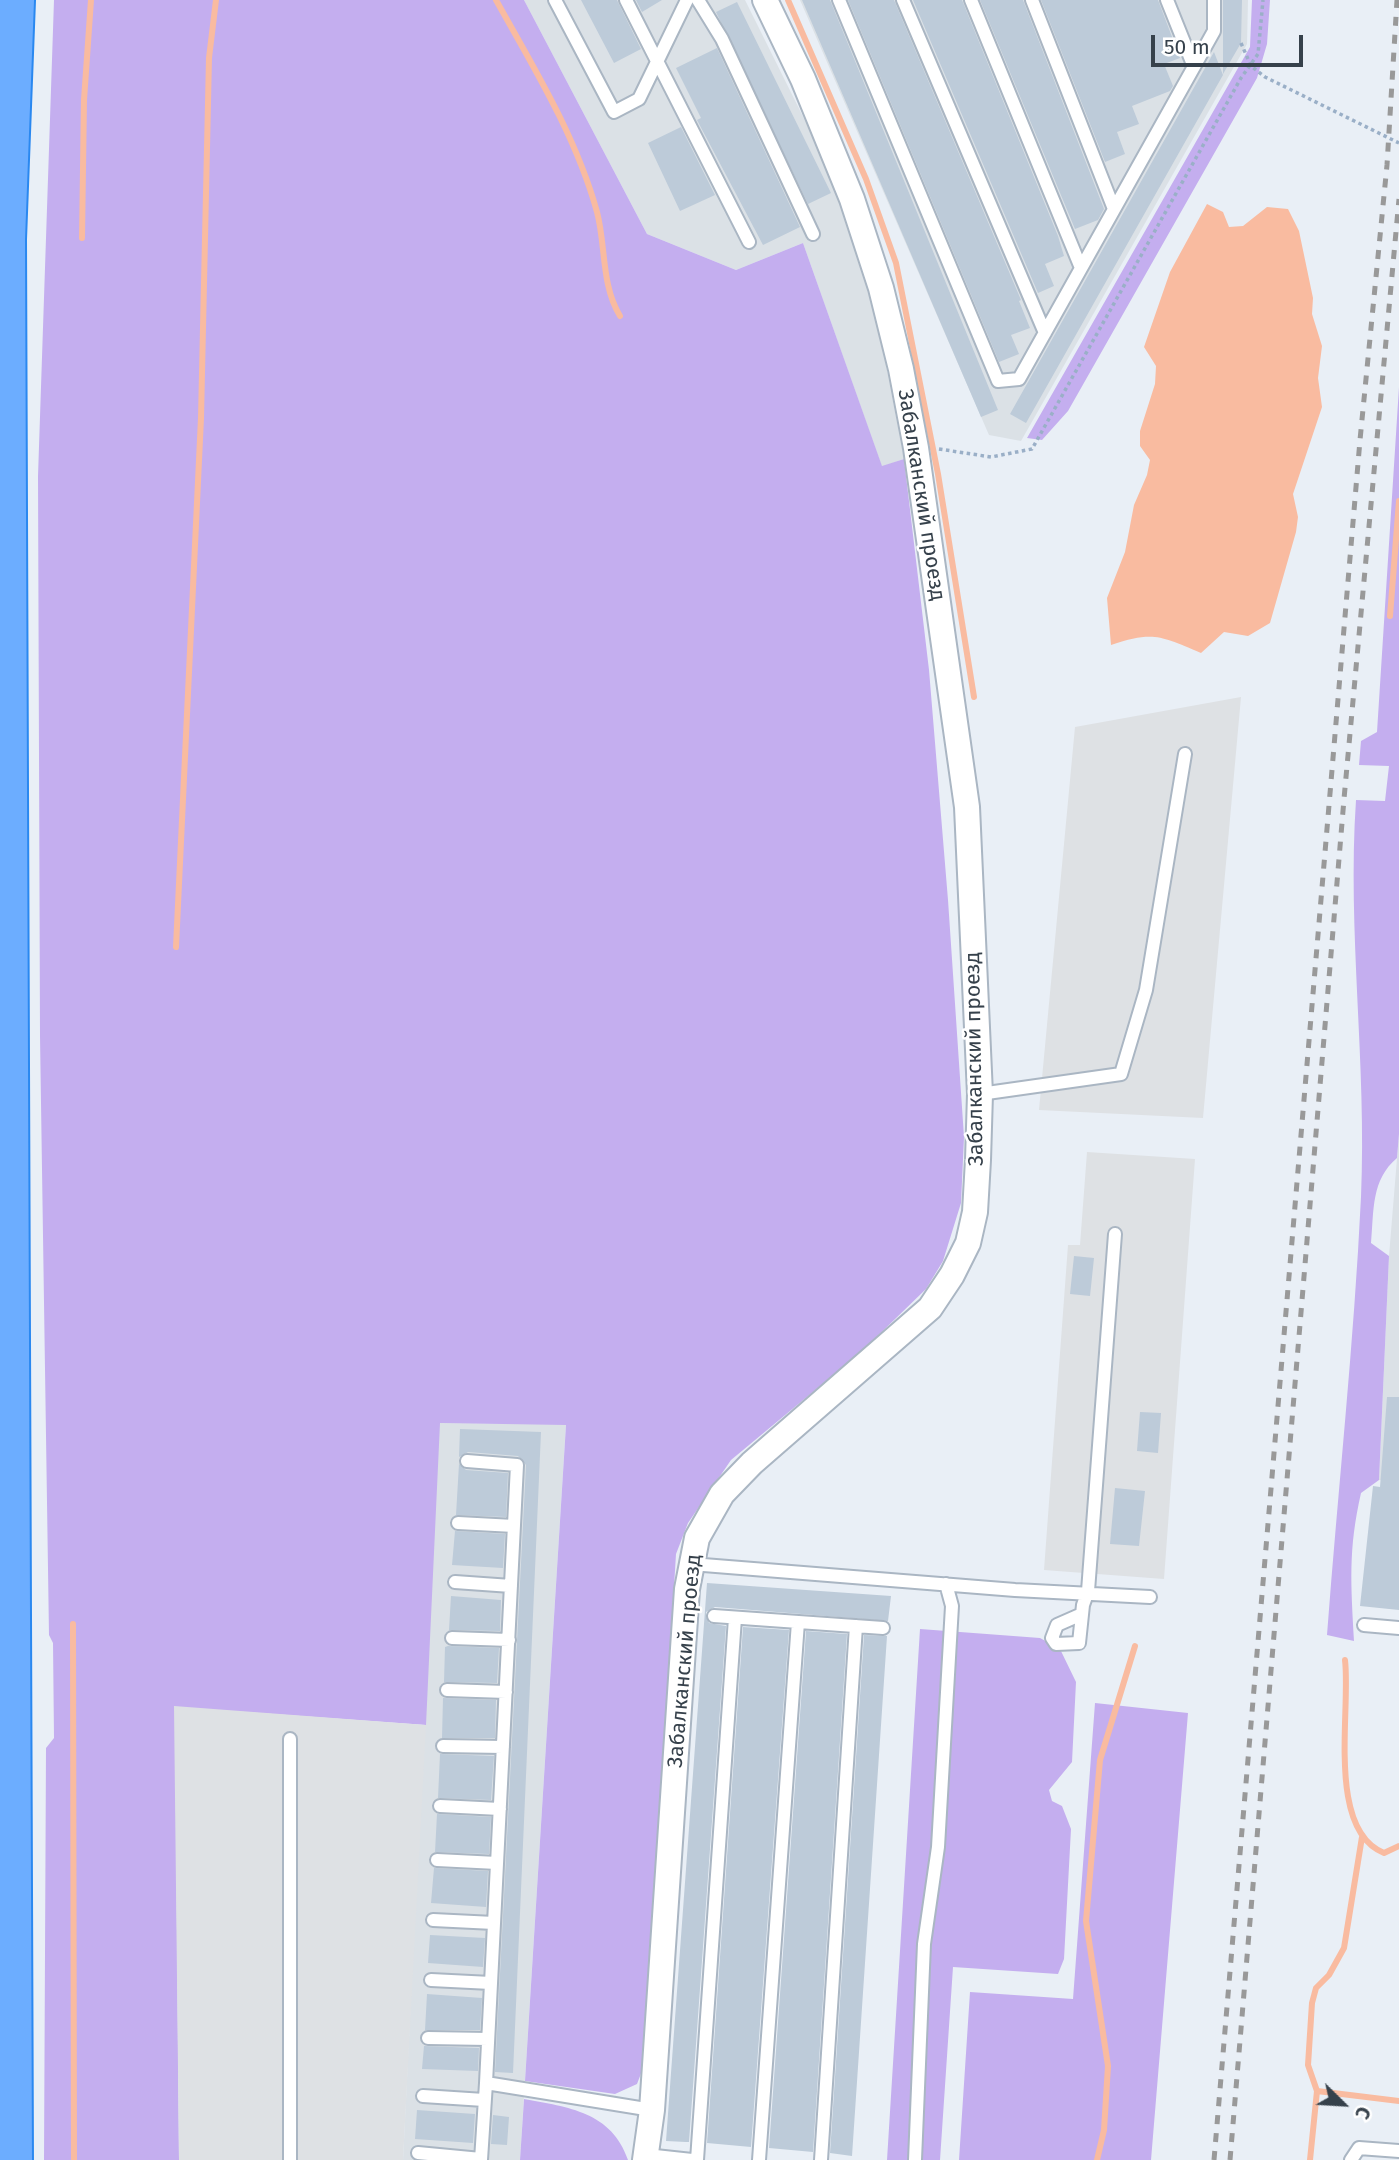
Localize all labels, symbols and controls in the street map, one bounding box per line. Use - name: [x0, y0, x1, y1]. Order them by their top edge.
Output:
- scale bar: [1154, 21, 1306, 65]
- text: 50 m: [1164, 34, 1210, 60]
- street label: Забалканский проезд: [892, 387, 950, 603]
- street label: Забалканский проезд: [961, 952, 989, 1166]
- street label: Забалканский проезд: [663, 1553, 707, 1769]
- north arrow: [1308, 2069, 1378, 2139]
- text: С: [1350, 2103, 1375, 2122]

